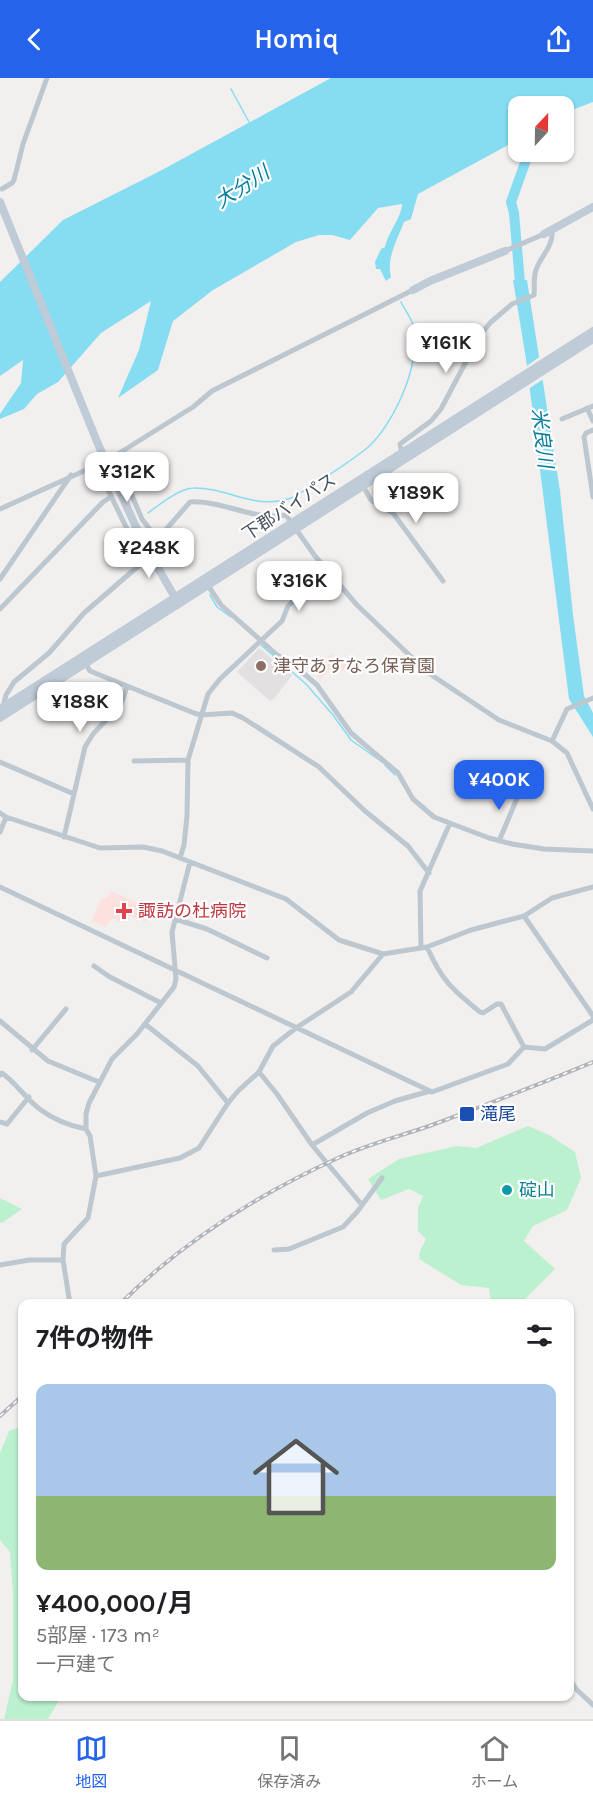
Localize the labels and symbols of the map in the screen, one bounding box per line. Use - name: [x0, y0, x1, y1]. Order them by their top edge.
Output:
- north arrow: [508, 96, 574, 162]
- water label: 大分川: [211, 160, 275, 213]
- pin: ¥161K: [404, 323, 488, 374]
- water label: 米良川: [527, 407, 557, 471]
- pin: ¥312K: [85, 452, 169, 503]
- street label: 下郡バイパス: [238, 468, 340, 546]
- pin: ¥189K: [374, 473, 458, 524]
- pin: ¥248K: [107, 528, 191, 579]
- pin: ¥316K: [257, 561, 341, 612]
- place label: 津守あすなろ保育園: [273, 655, 435, 677]
- marker: 津守あすなろ保育園: [254, 659, 268, 673]
- pin: ¥188K: [38, 682, 122, 733]
- pin: ¥400K: [457, 760, 541, 811]
- place label: 諏訪の杜病院: [138, 900, 246, 922]
- marker: 諏訪の杜病院: [115, 902, 133, 920]
- place label: 滝尾: [480, 1103, 516, 1125]
- marker: 滝尾: [458, 1105, 476, 1123]
- place label: 碇山: [519, 1179, 555, 1201]
- marker: 碇山: [500, 1183, 514, 1197]

